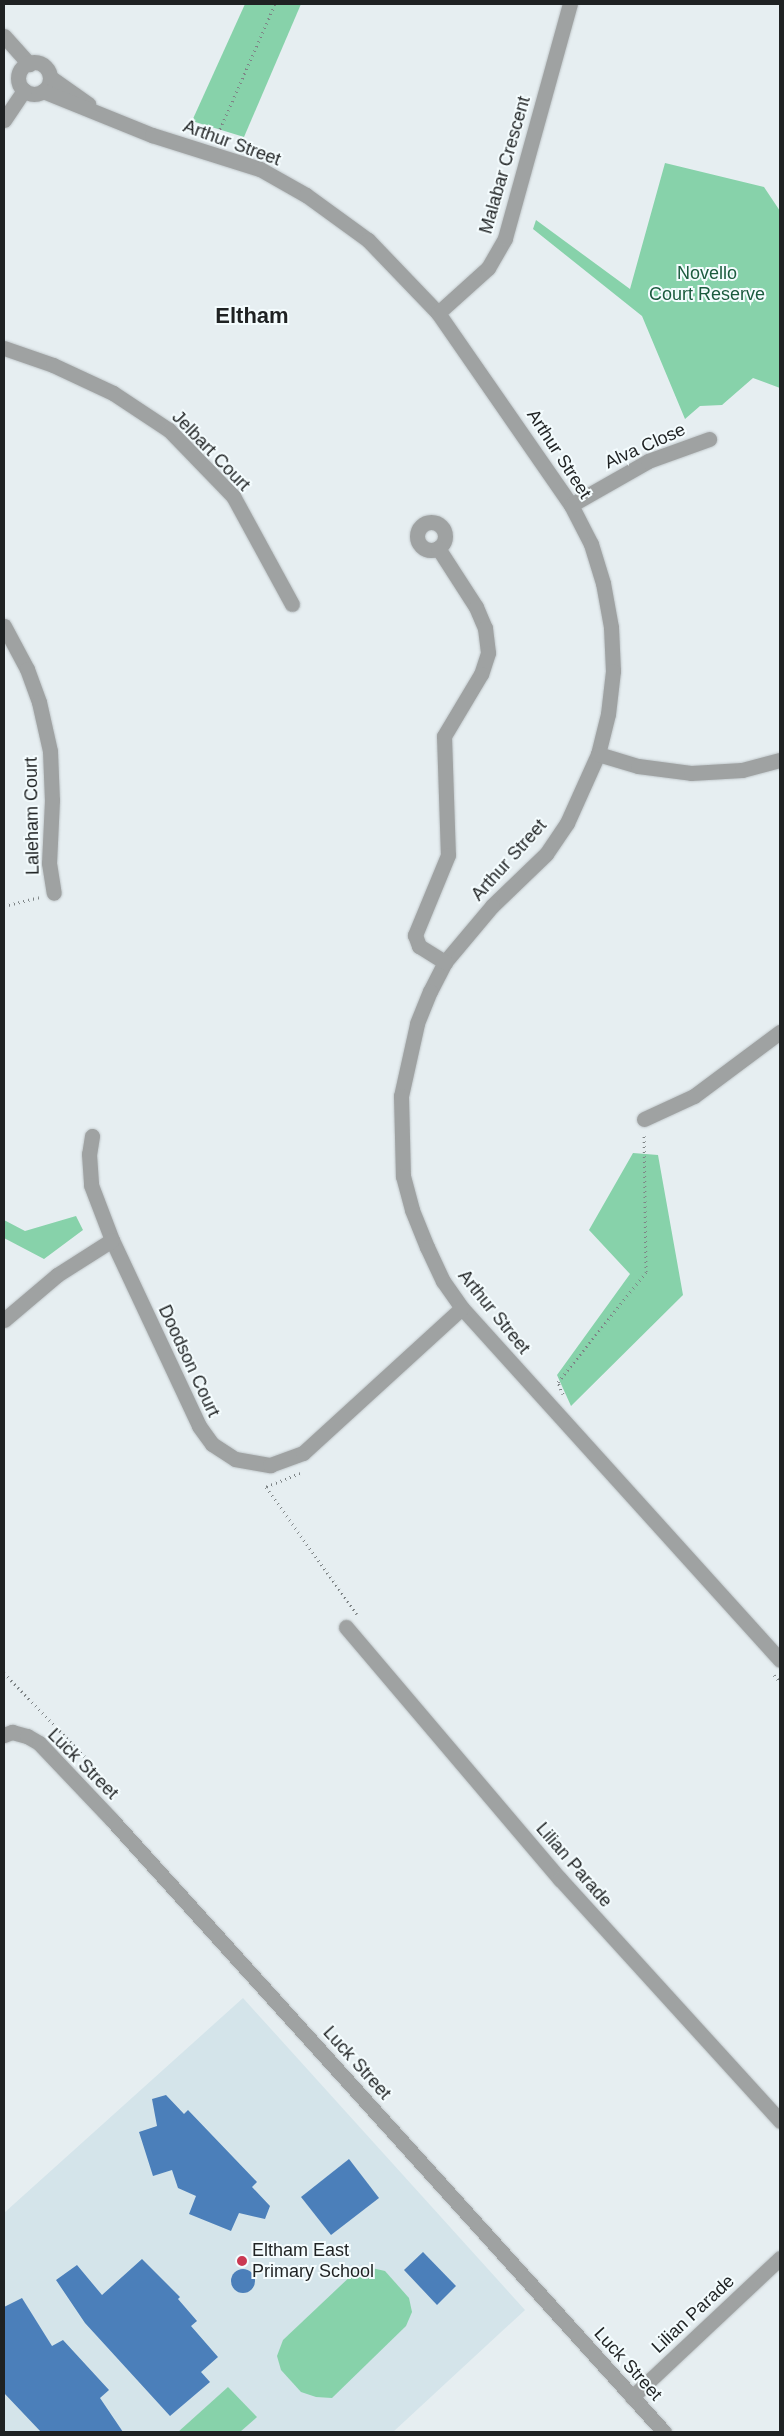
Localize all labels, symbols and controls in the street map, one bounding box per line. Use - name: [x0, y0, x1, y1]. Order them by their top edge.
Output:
- street label: Malabar Crescent: [475, 94, 535, 236]
- street label: Arthur Street: [180, 115, 284, 171]
- park label: Novello Court Reserve: [649, 263, 765, 306]
- district label: Eltham: [215, 303, 289, 329]
- street label: Arthur Street: [522, 405, 596, 503]
- street label: Jelbart Court: [167, 406, 255, 496]
- street label: Alva Close: [601, 419, 689, 473]
- street label: Laleham Court: [20, 757, 44, 875]
- street label: Arthur Street: [467, 815, 551, 905]
- street label: Arthur Street: [453, 1266, 535, 1358]
- street label: Doodson Court: [154, 1302, 224, 1420]
- street label: Luck Street: [43, 1724, 123, 1804]
- street label: Lilian Parade: [531, 1818, 617, 1912]
- street label: Luck Street: [319, 2022, 395, 2104]
- place label: Eltham East Primary School: [252, 2240, 374, 2282]
- marker: Eltham East Primary School: [236, 2255, 248, 2267]
- street label: Lilian Parade: [647, 2270, 739, 2358]
- street label: Luck Street: [590, 2323, 666, 2405]

